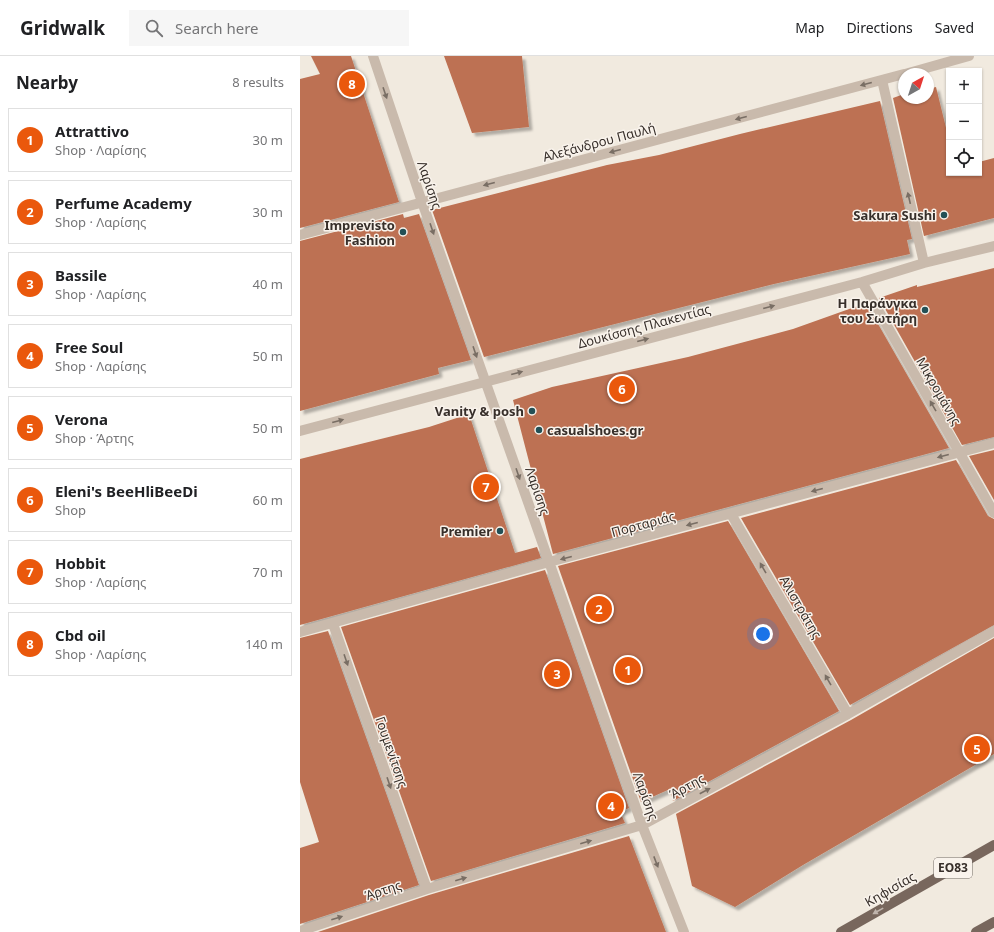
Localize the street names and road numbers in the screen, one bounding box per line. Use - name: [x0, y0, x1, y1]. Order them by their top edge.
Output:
- street label: Αλεξάνδρου Παυλή: [541, 118, 657, 166]
- street label: Λαρίσης: [413, 158, 447, 212]
- street label: Δουκίσσης Πλακεντίας: [576, 300, 712, 352]
- street label: Μικρομάνης: [912, 354, 966, 428]
- street label: Λαρίσης: [521, 464, 555, 518]
- street label: Πορταριάς: [609, 507, 677, 541]
- street label: Αλιστράτης: [776, 572, 826, 642]
- street label: Γουμενίτσης: [371, 714, 413, 790]
- street label: Λαρίσης: [629, 769, 663, 823]
- street label: Άρτης: [666, 769, 708, 803]
- road number: ΕΟ83: [934, 858, 972, 878]
- street label: Κηφισίας: [861, 867, 919, 911]
- street label: Άρτης: [362, 876, 404, 904]

